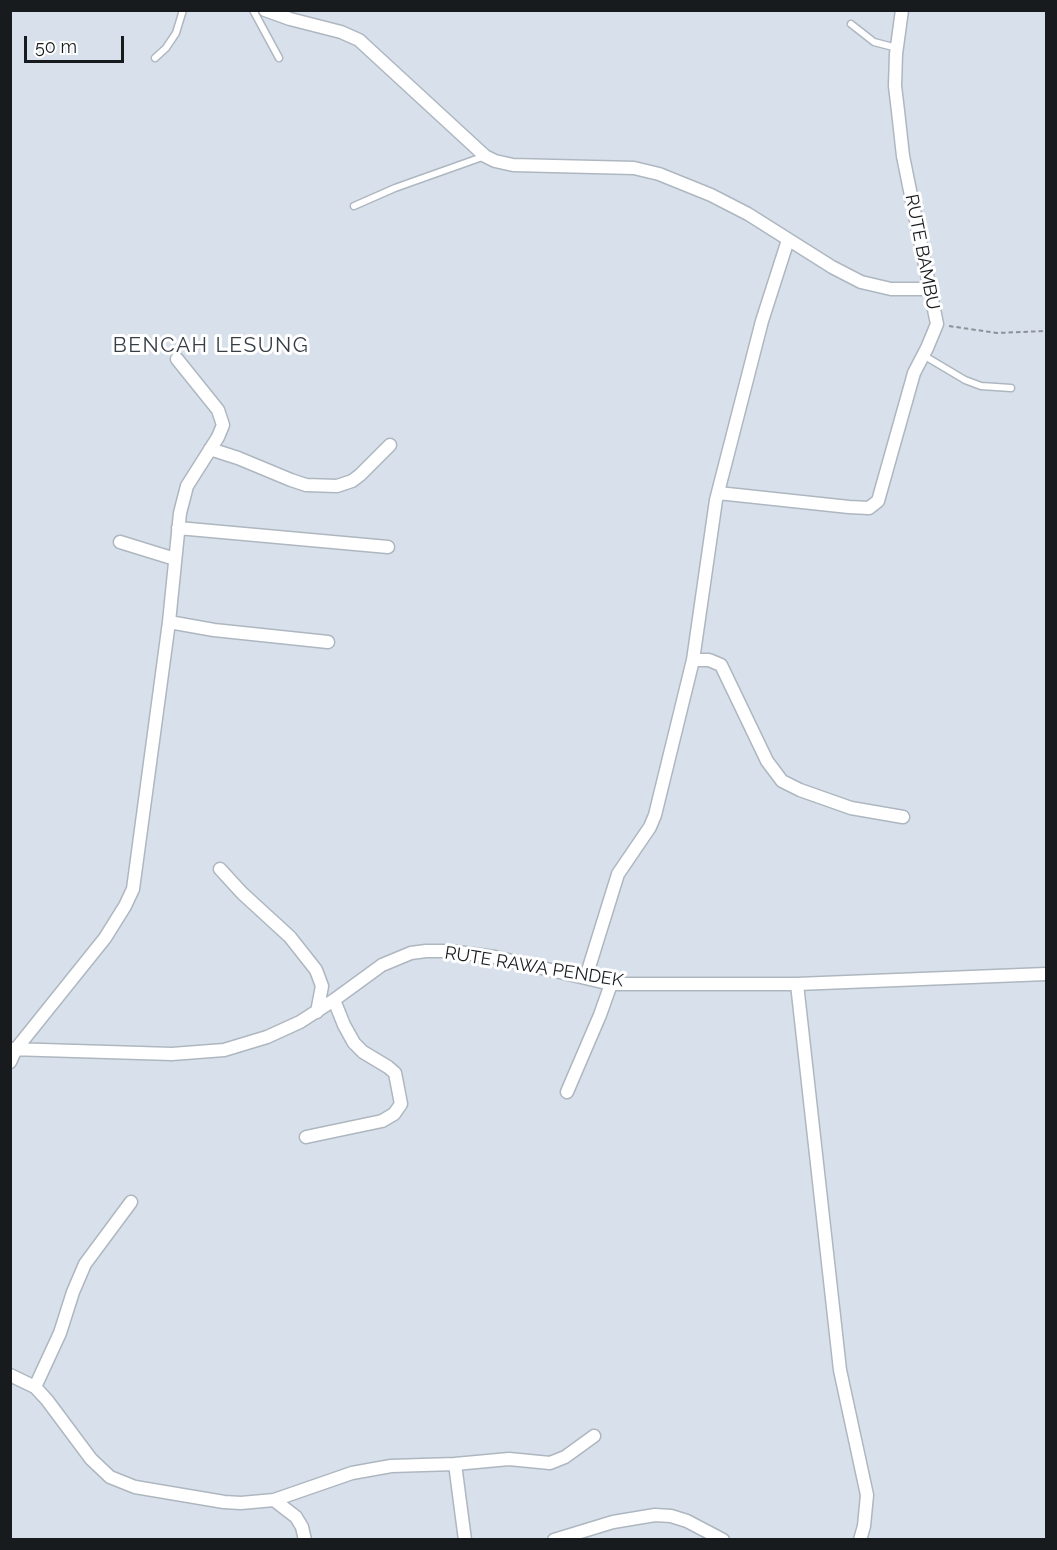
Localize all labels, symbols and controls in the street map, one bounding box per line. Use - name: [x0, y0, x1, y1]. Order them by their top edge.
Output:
- scale bar: [27, 24, 128, 62]
- text: 50 m: [35, 36, 77, 57]
- street label: RUTE BAMBU: [900, 192, 944, 312]
- district label: BENCAH LESUNG: [113, 333, 309, 359]
- street label: RUTE RAWA PENDEK: [443, 942, 625, 992]

